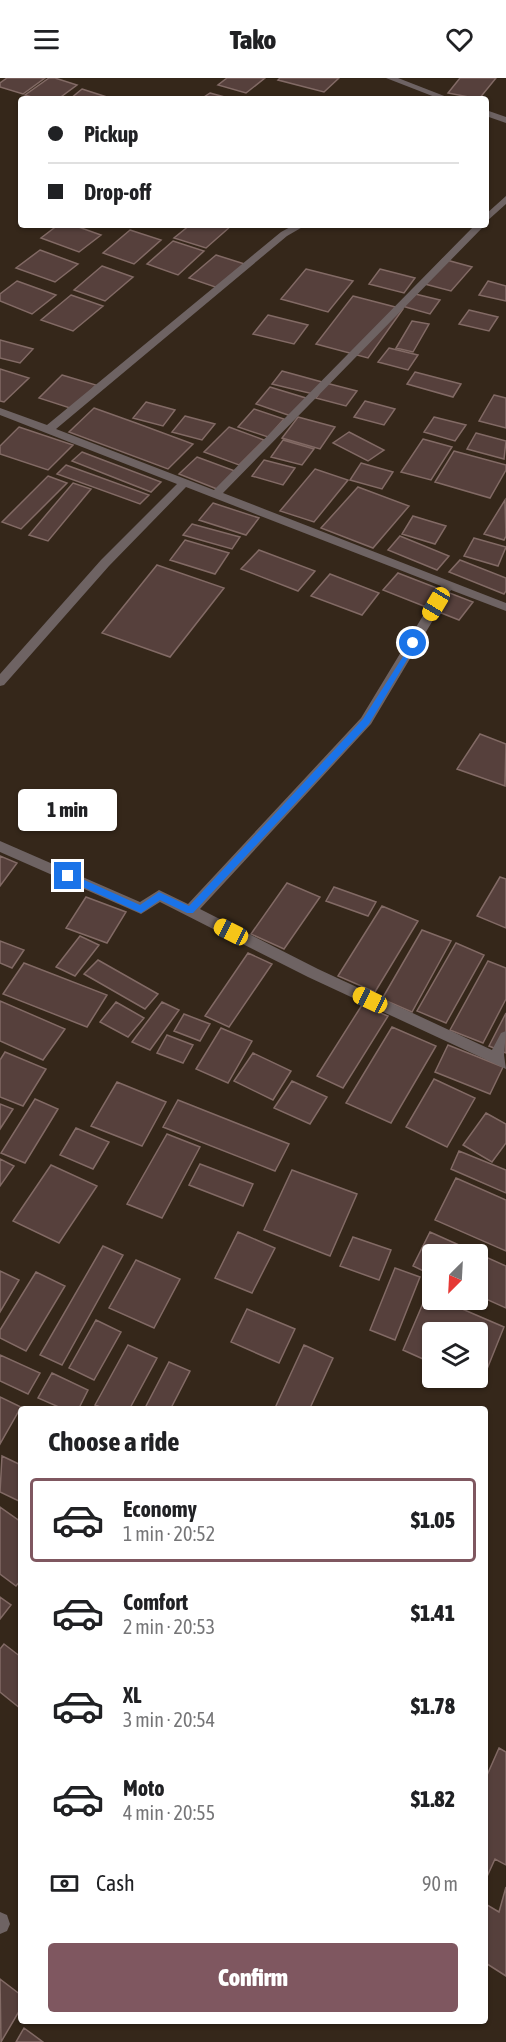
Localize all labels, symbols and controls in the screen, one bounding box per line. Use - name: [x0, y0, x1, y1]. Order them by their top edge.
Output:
- icon: menu: [30, 23, 63, 56]
- icon: heart: [443, 23, 476, 56]
- text: Tako: [230, 24, 276, 55]
- text: Pickup: [84, 121, 139, 147]
- text: Drop-off: [84, 179, 151, 205]
- car: [419, 584, 453, 624]
- route start: [399, 629, 426, 656]
- callout: 1 min: [19, 789, 118, 831]
- text: 1 min: [47, 798, 88, 821]
- route end: [54, 862, 81, 889]
- car: [211, 916, 251, 948]
- car: [350, 984, 390, 1016]
- north arrow: [422, 1244, 488, 1310]
- map controls: [422, 1244, 488, 1388]
- button: layers: [422, 1322, 488, 1388]
- text: Choose a ride: [48, 1426, 180, 1457]
- icon: car: [51, 1493, 105, 1547]
- text: Economy: [123, 1496, 197, 1522]
- text: $1.05: [411, 1507, 455, 1533]
- text: 1 min · 20:52: [123, 1522, 215, 1545]
- icon: car: [51, 1586, 105, 1640]
- text: Comfort: [123, 1589, 188, 1615]
- text: $1.41: [411, 1600, 455, 1626]
- text: 2 min · 20:53: [123, 1615, 215, 1638]
- icon: car: [51, 1679, 105, 1733]
- text: XL: [123, 1682, 141, 1708]
- text: $1.78: [411, 1693, 455, 1719]
- text: 3 min · 20:54: [123, 1708, 215, 1731]
- icon: car: [51, 1772, 105, 1826]
- text: Moto: [123, 1775, 165, 1801]
- text: $1.82: [411, 1786, 455, 1812]
- text: 4 min · 20:55: [123, 1801, 215, 1824]
- icon: cash: [48, 1867, 81, 1900]
- text: Cash: [96, 1870, 135, 1896]
- text: 90 m: [422, 1872, 458, 1895]
- button: Confirm: [48, 1943, 458, 2012]

